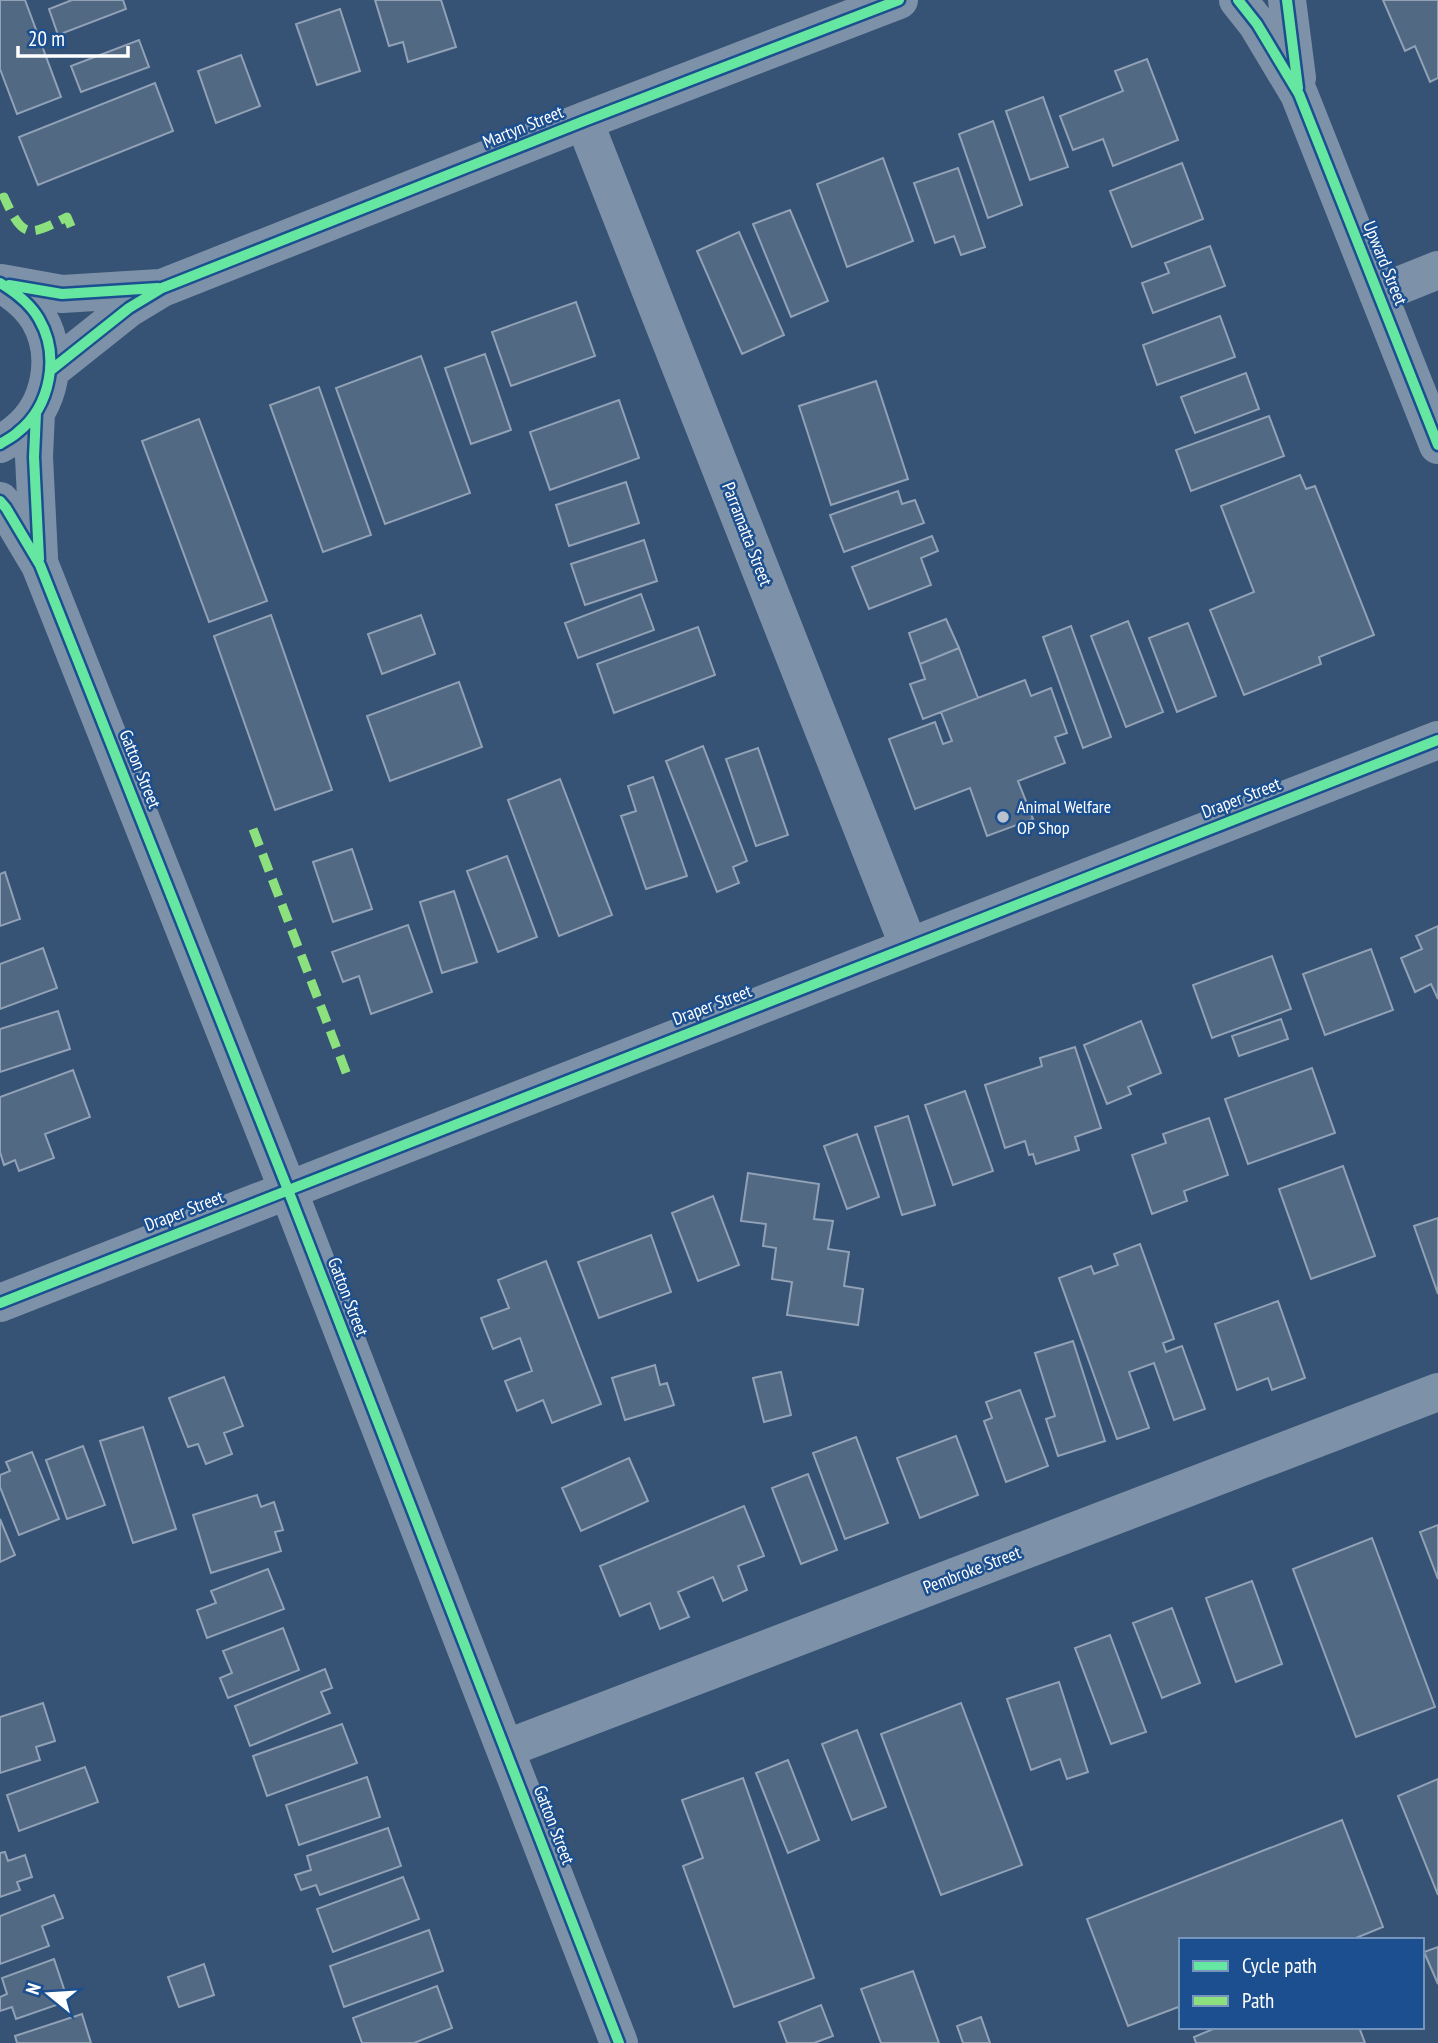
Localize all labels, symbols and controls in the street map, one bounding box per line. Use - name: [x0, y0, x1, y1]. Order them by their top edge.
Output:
- scale bar: [18, 14, 128, 58]
- text: 20 m: [28, 25, 65, 52]
- street label: Martyn Street: [479, 100, 566, 153]
- street label: Upward Street: [1358, 217, 1413, 308]
- street label: Parramatta Street: [717, 479, 778, 589]
- street label: Gatton Street: [114, 726, 167, 811]
- street label: Draper Street: [1198, 772, 1284, 823]
- place label: Animal Welfare OP Shop: [1017, 795, 1111, 839]
- marker: Animal Welfare OP Shop: [995, 809, 1011, 825]
- street label: Draper Street: [669, 979, 755, 1030]
- street label: Draper Street: [141, 1185, 227, 1236]
- street label: Gatton Street: [323, 1254, 374, 1340]
- street label: Pembroke Street: [920, 1540, 1024, 1599]
- street label: Gatton Street: [529, 1782, 580, 1868]
- legend: [1179, 1938, 1424, 2029]
- text: Cycle path: [1242, 1952, 1317, 1979]
- north arrow: [14, 1959, 84, 2029]
- text: N: [20, 1980, 46, 1997]
- text: Path: [1242, 1987, 1274, 2014]

